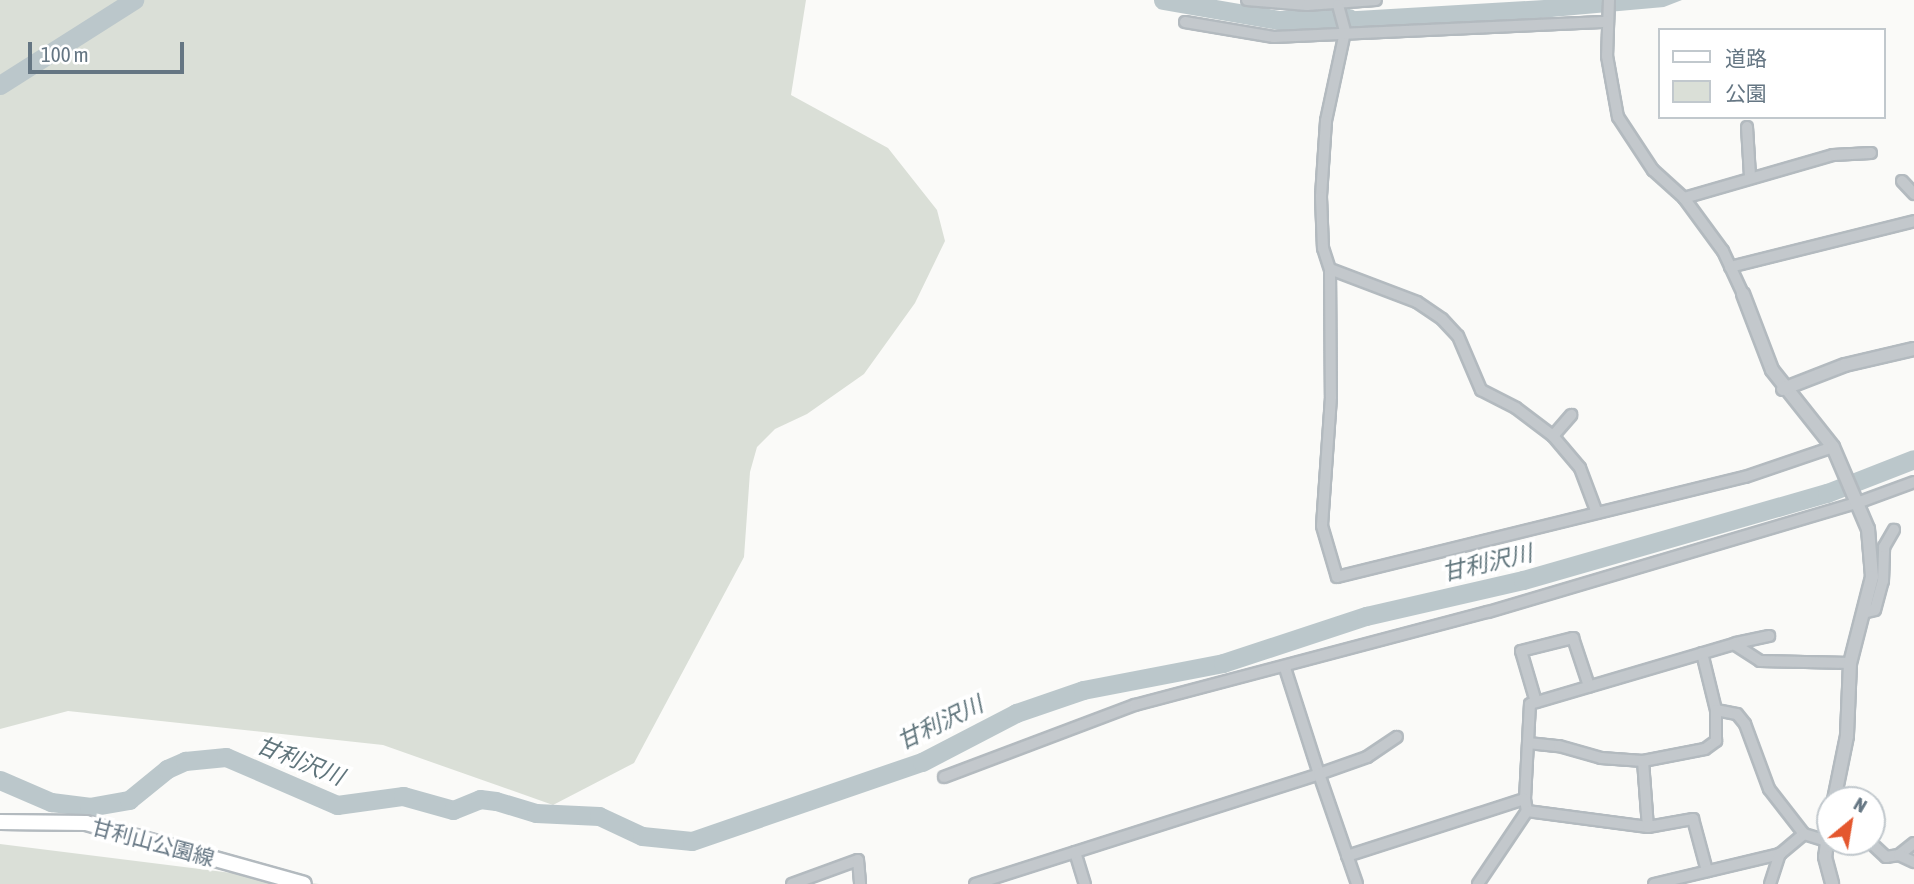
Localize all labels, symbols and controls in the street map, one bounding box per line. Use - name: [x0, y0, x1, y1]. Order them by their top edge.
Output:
- scale bar: [32, 28, 187, 72]
- legend: [1658, 28, 1886, 119]
- text: 100 m: [41, 42, 89, 66]
- text: 道路: [1725, 46, 1767, 70]
- text: 公園: [1725, 81, 1767, 105]
- water label: 甘利沢川: [1439, 539, 1535, 587]
- water label: 甘利沢川: [893, 690, 987, 756]
- water label: 甘利沢川: [252, 731, 348, 791]
- north arrow: [1816, 786, 1886, 856]
- text: N: [1850, 792, 1871, 817]
- street label: 甘利山公園線: [89, 814, 217, 870]

